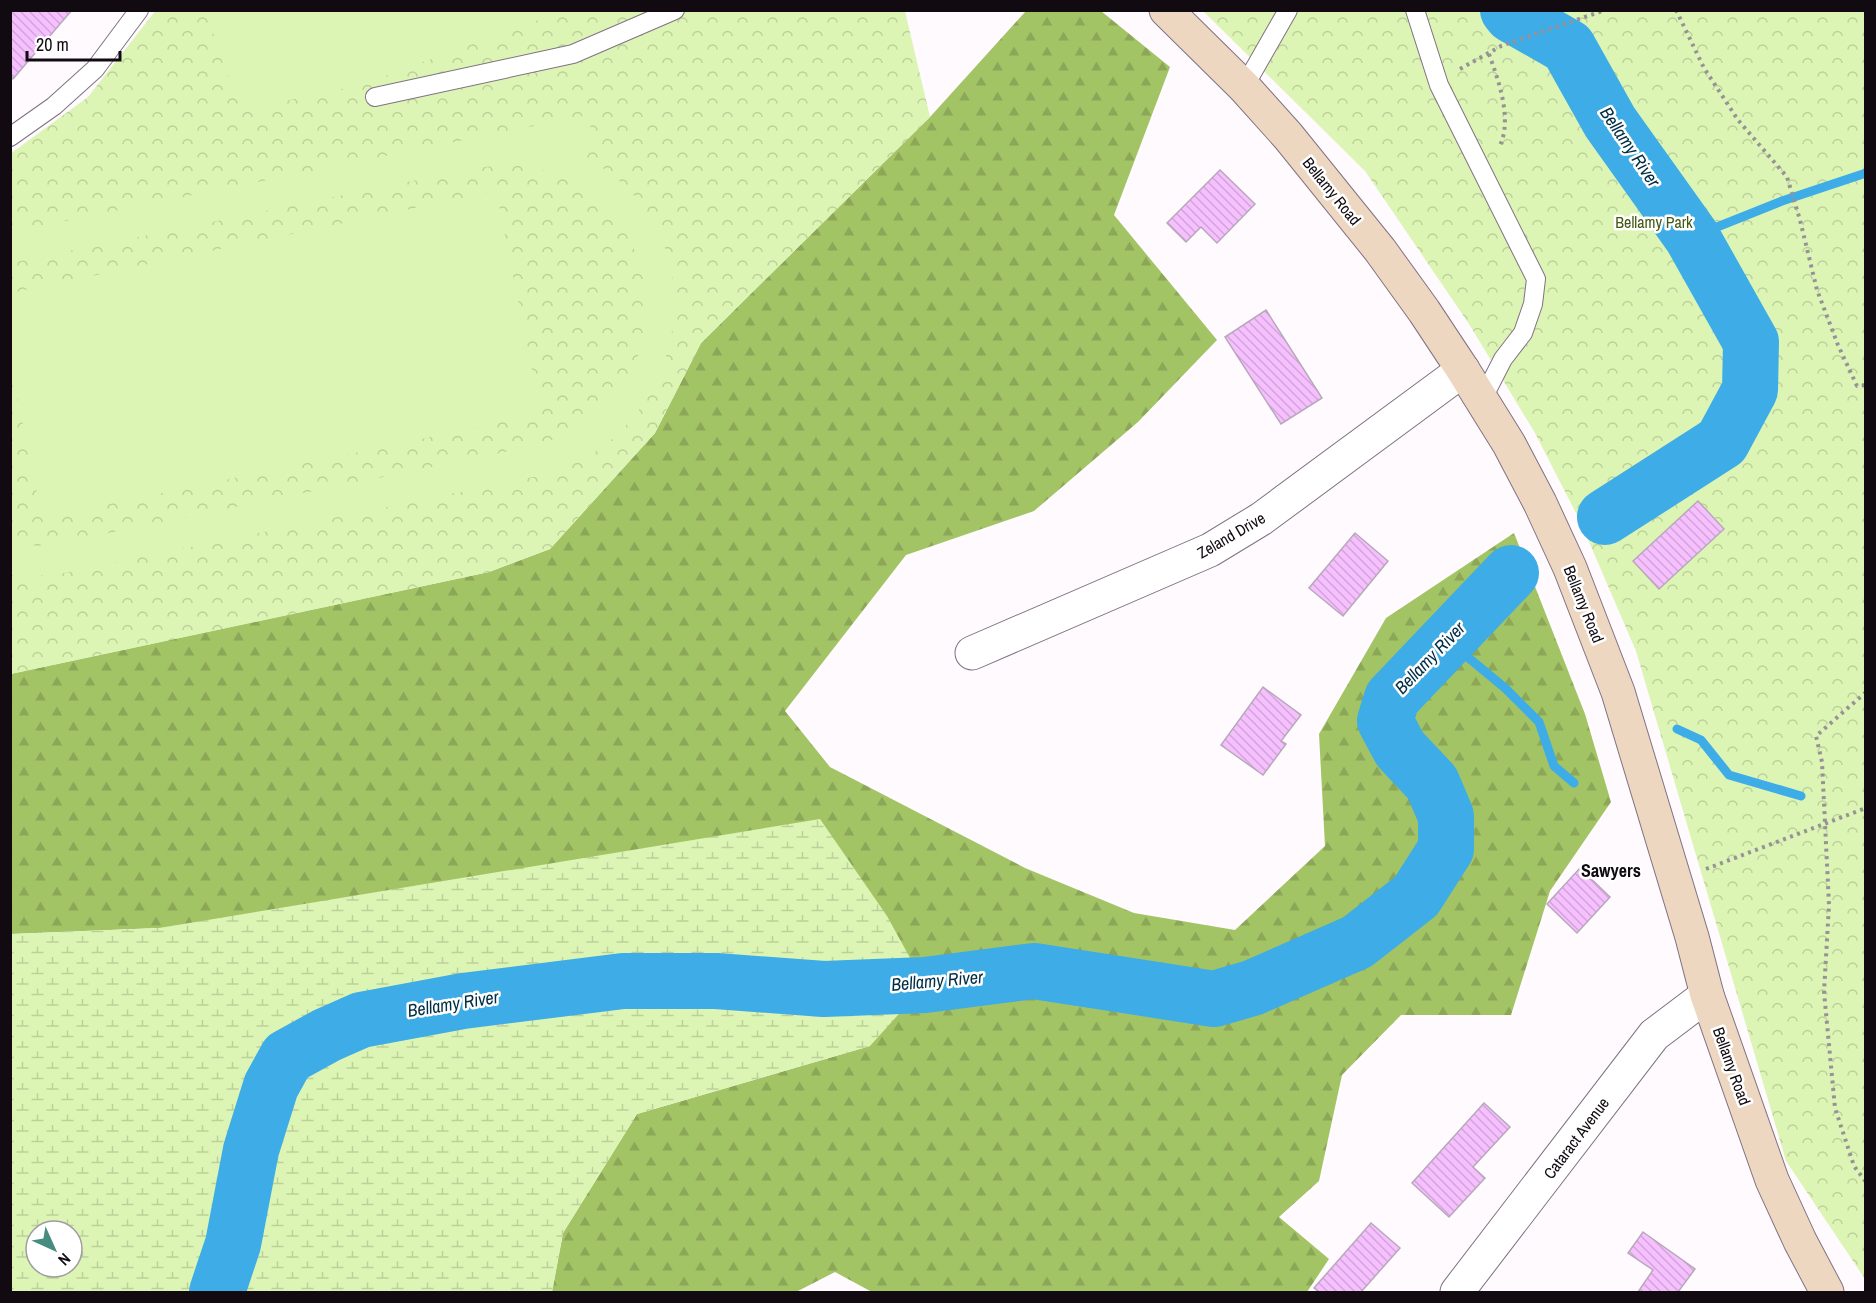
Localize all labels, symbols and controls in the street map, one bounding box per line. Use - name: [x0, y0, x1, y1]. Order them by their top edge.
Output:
- scale bar: [27, 24, 120, 62]
- text: 20 m: [36, 32, 69, 57]
- water label: Bellamy River: [1594, 102, 1667, 193]
- street label: Bellamy Road: [1298, 152, 1366, 230]
- park label: Bellamy Park: [1615, 211, 1693, 233]
- street label: Zeland Drive: [1193, 507, 1269, 563]
- street label: Bellamy Road: [1559, 562, 1609, 646]
- water label: Bellamy River: [1389, 615, 1471, 699]
- district label: Sawyers: [1581, 858, 1641, 883]
- water label: Bellamy River: [890, 964, 985, 997]
- water label: Bellamy River: [406, 984, 501, 1023]
- street label: Bellamy Road: [1708, 1024, 1756, 1108]
- street label: Cataract Avenue: [1538, 1093, 1614, 1183]
- north arrow: [24, 1219, 84, 1279]
- text: N: [53, 1248, 76, 1271]

